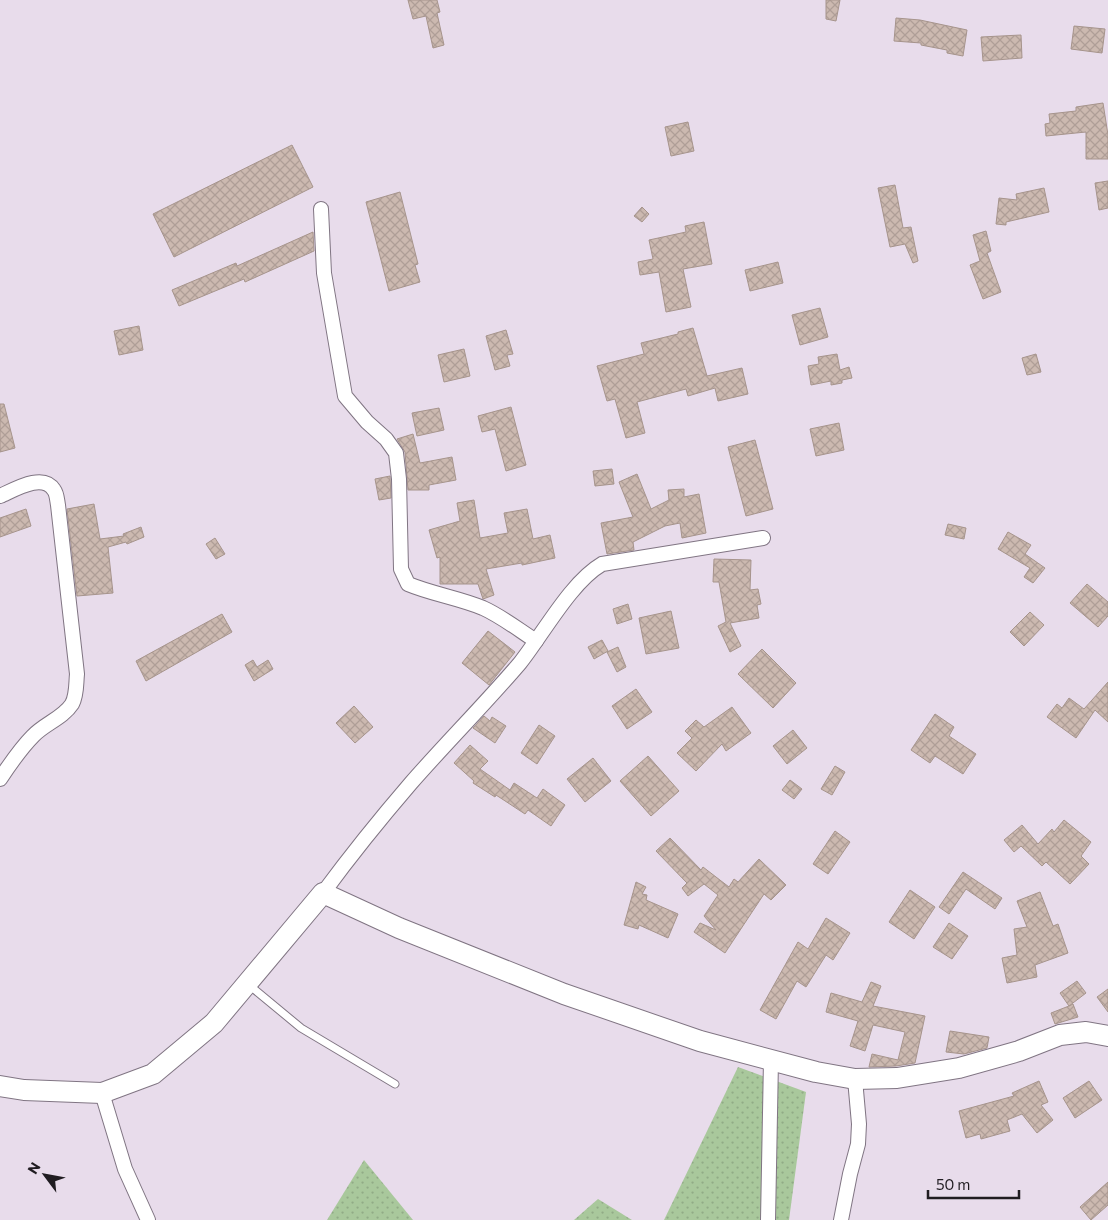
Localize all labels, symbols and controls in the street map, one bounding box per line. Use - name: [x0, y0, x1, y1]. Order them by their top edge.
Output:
- north arrow: [20, 1150, 70, 1200]
- text: N: [24, 1159, 44, 1177]
- scale bar: [928, 1168, 1019, 1200]
- text: 50 m: [936, 1175, 970, 1193]

